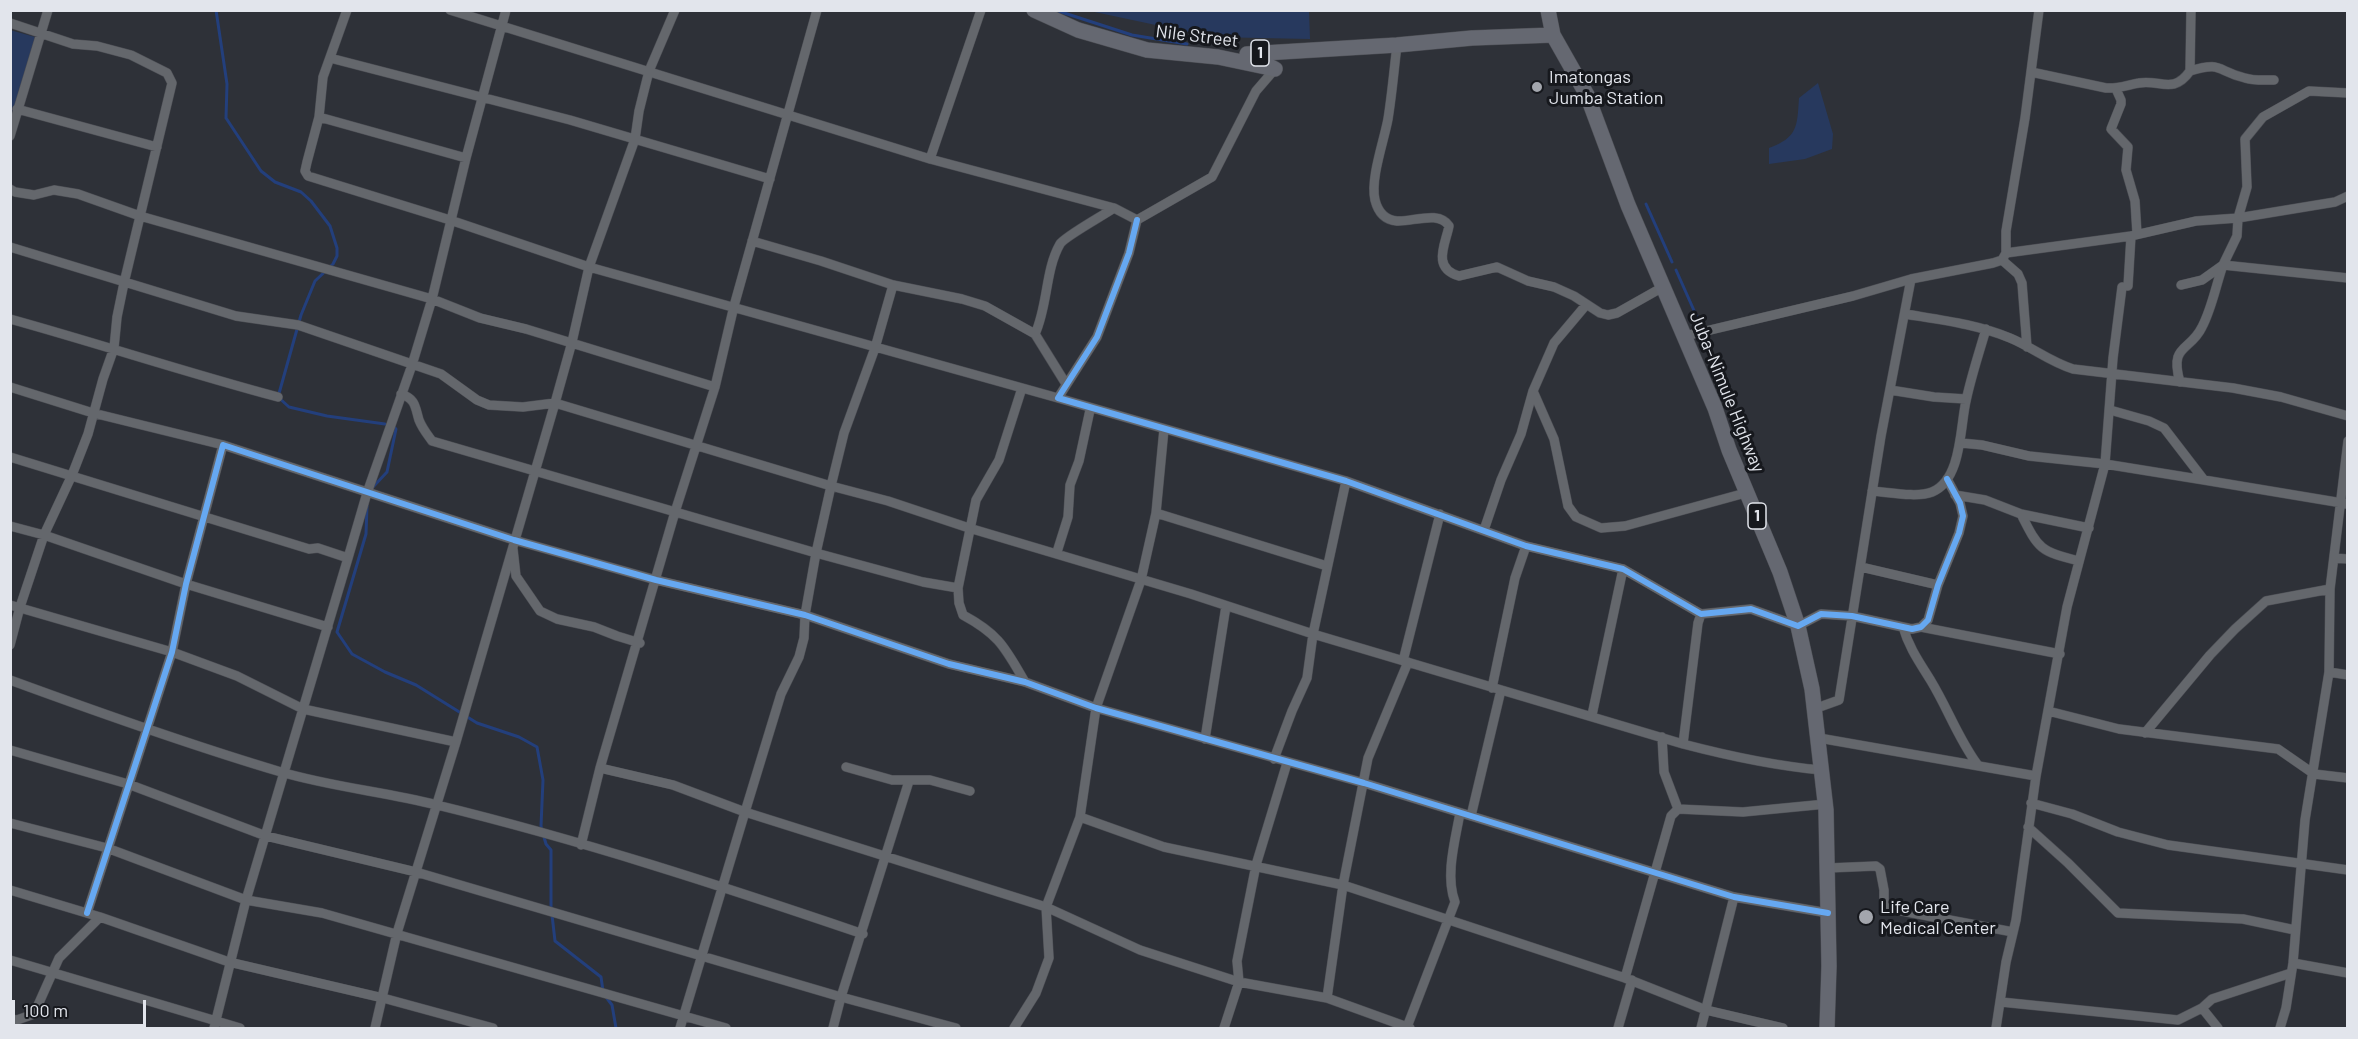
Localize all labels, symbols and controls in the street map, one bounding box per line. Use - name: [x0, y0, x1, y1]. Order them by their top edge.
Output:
- street label: Nile Street: [1154, 20, 1240, 52]
- road number: 1: [1251, 40, 1269, 66]
- place label: Imatongas Jumba Station: [1549, 66, 1663, 109]
- marker: Imatongas Jumba Station: [1530, 80, 1544, 94]
- street label: Juba–Nimule Highway: [1685, 308, 1769, 476]
- road number: 1: [1748, 503, 1766, 529]
- place label: Life Care Medical Center: [1880, 896, 1996, 938]
- marker: Life Care Medical Center: [1857, 908, 1875, 926]
- scale bar: [15, 988, 148, 1026]
- text: 100 m: [23, 999, 68, 1021]

